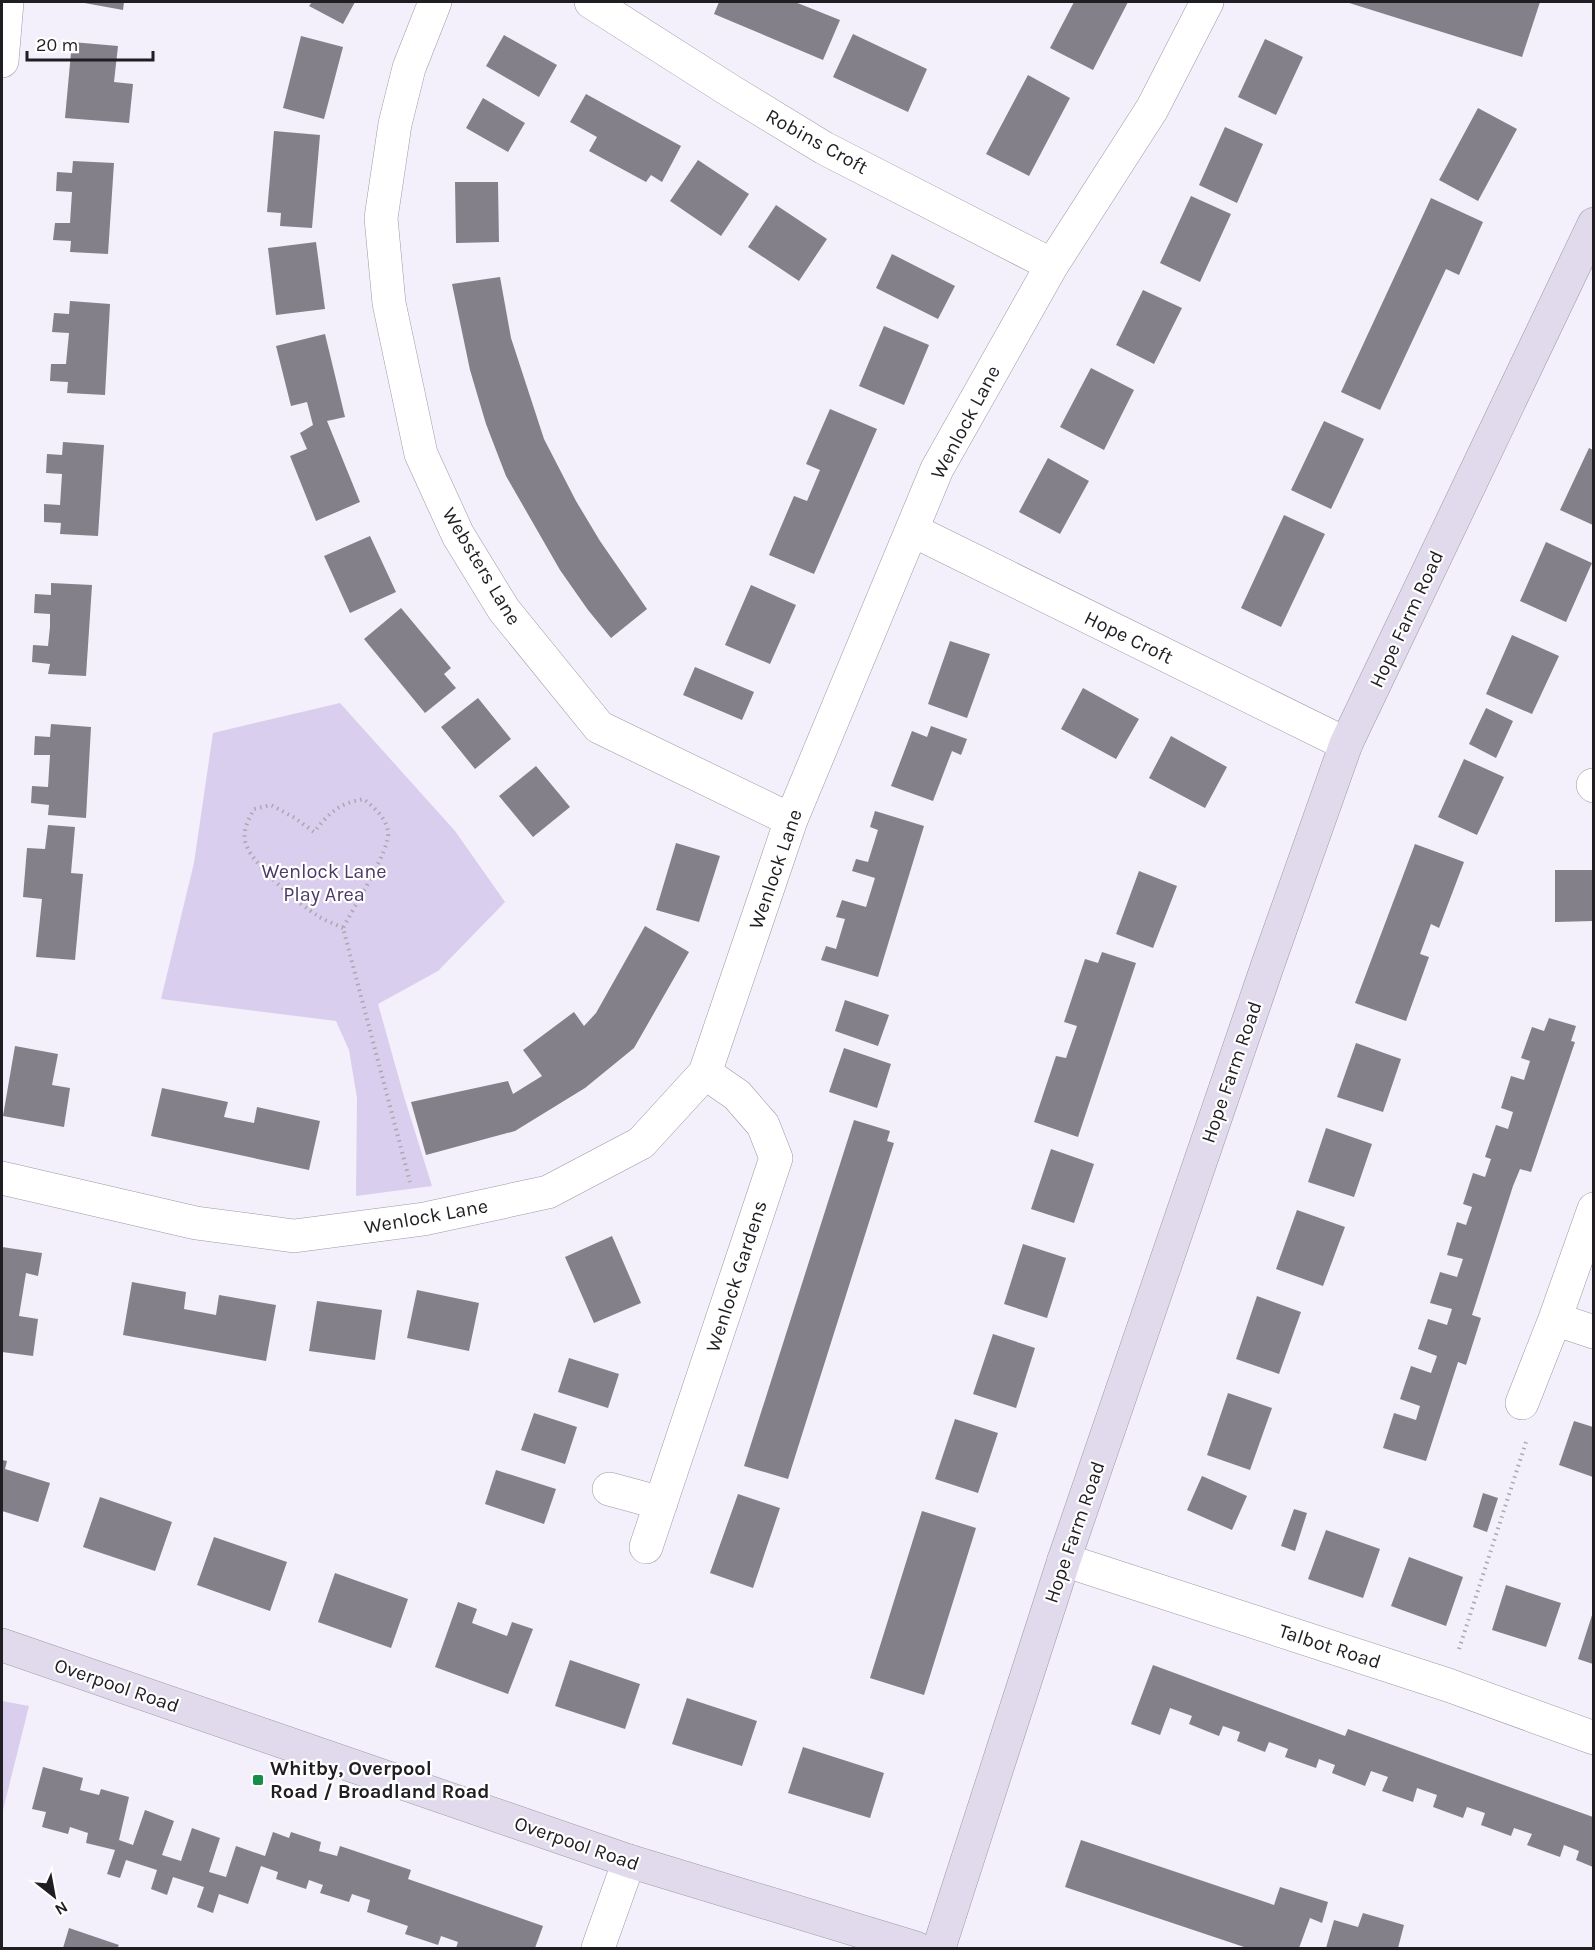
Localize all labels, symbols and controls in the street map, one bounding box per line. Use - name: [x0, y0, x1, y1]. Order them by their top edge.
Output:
- scale bar: [27, 24, 153, 62]
- text: 20 m: [36, 34, 78, 56]
- street label: Robins Croft: [762, 104, 872, 179]
- street label: Wenlock Lane: [926, 362, 1005, 483]
- street label: Websters Lane: [438, 503, 526, 629]
- street label: Hope Farm Road: [1365, 547, 1448, 691]
- street label: Hope Croft: [1081, 606, 1177, 669]
- street label: Wenlock Lane: [744, 806, 807, 932]
- park label: Wenlock Lane Play Area: [261, 860, 387, 906]
- street label: Hope Farm Road: [1196, 998, 1267, 1146]
- street label: Wenlock Lane: [362, 1194, 490, 1239]
- street label: Wenlock Gardens: [701, 1197, 772, 1355]
- street label: Hope Farm Road: [1039, 1458, 1110, 1606]
- street label: Talbot Road: [1276, 1619, 1384, 1674]
- street label: Overpool Road: [51, 1653, 182, 1718]
- place label: Whitby, Overpool Road / Broadland Road: [270, 1757, 490, 1803]
- marker: Whitby, Overpool Road / Broadland Road: [251, 1773, 265, 1787]
- street label: Overpool Road: [511, 1811, 642, 1876]
- north arrow: [24, 1866, 84, 1926]
- text: N: [52, 1897, 71, 1920]

